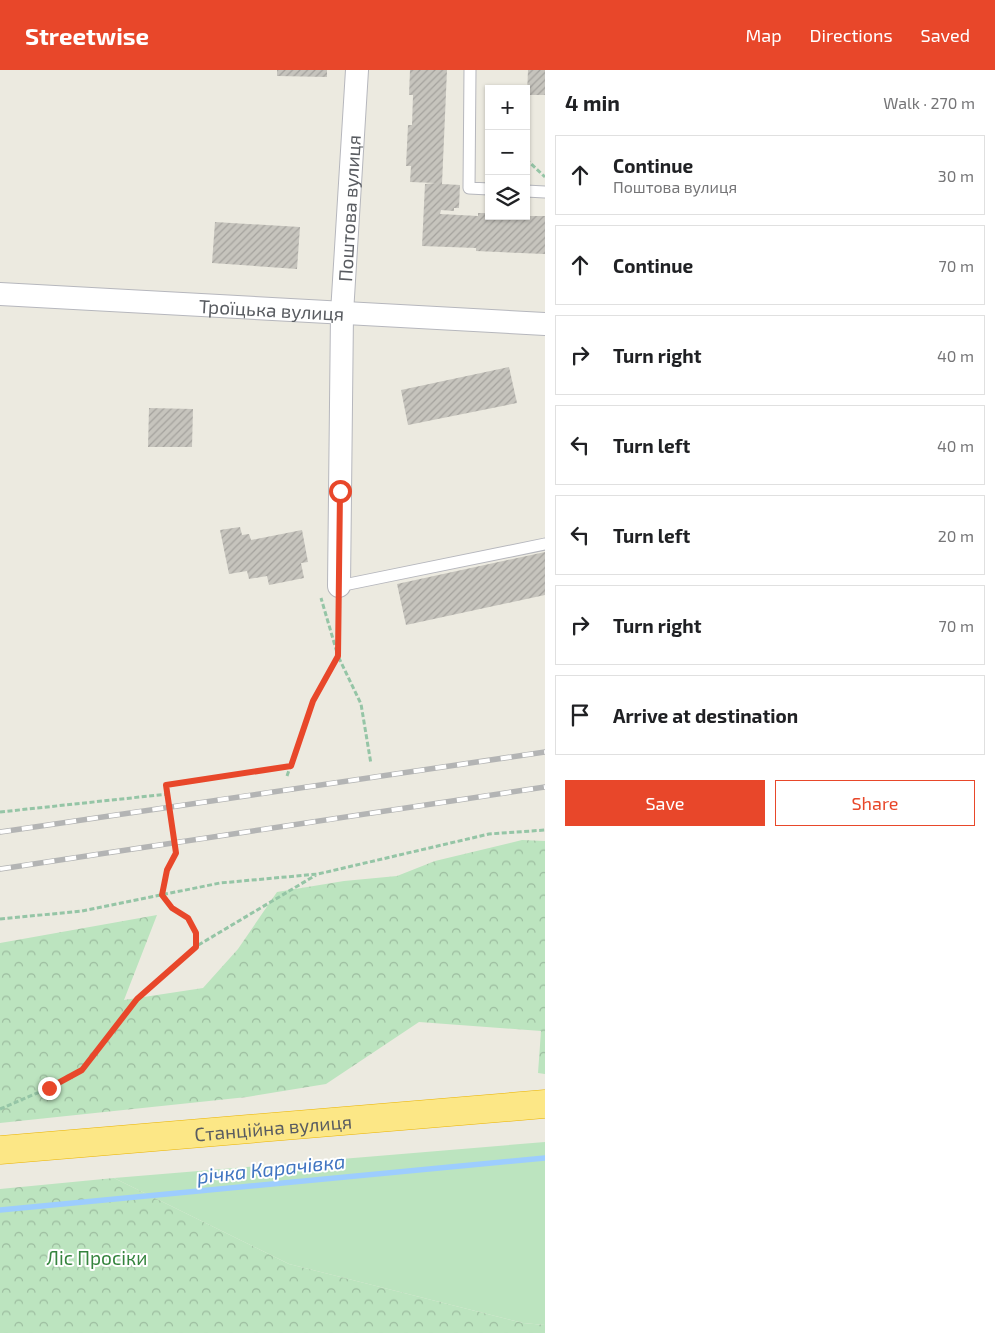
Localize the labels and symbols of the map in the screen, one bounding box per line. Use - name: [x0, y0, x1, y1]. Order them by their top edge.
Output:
- street label: Поштова вулиця: [332, 134, 364, 283]
- street label: Троїцька вулиця: [198, 293, 345, 324]
- route start: [329, 480, 352, 503]
- route end: [38, 1077, 61, 1100]
- street label: Станційна вулиця: [193, 1109, 353, 1145]
- water label: річка Карачівка: [196, 1148, 346, 1188]
- park label: Ліс Просіки: [47, 1246, 147, 1269]

